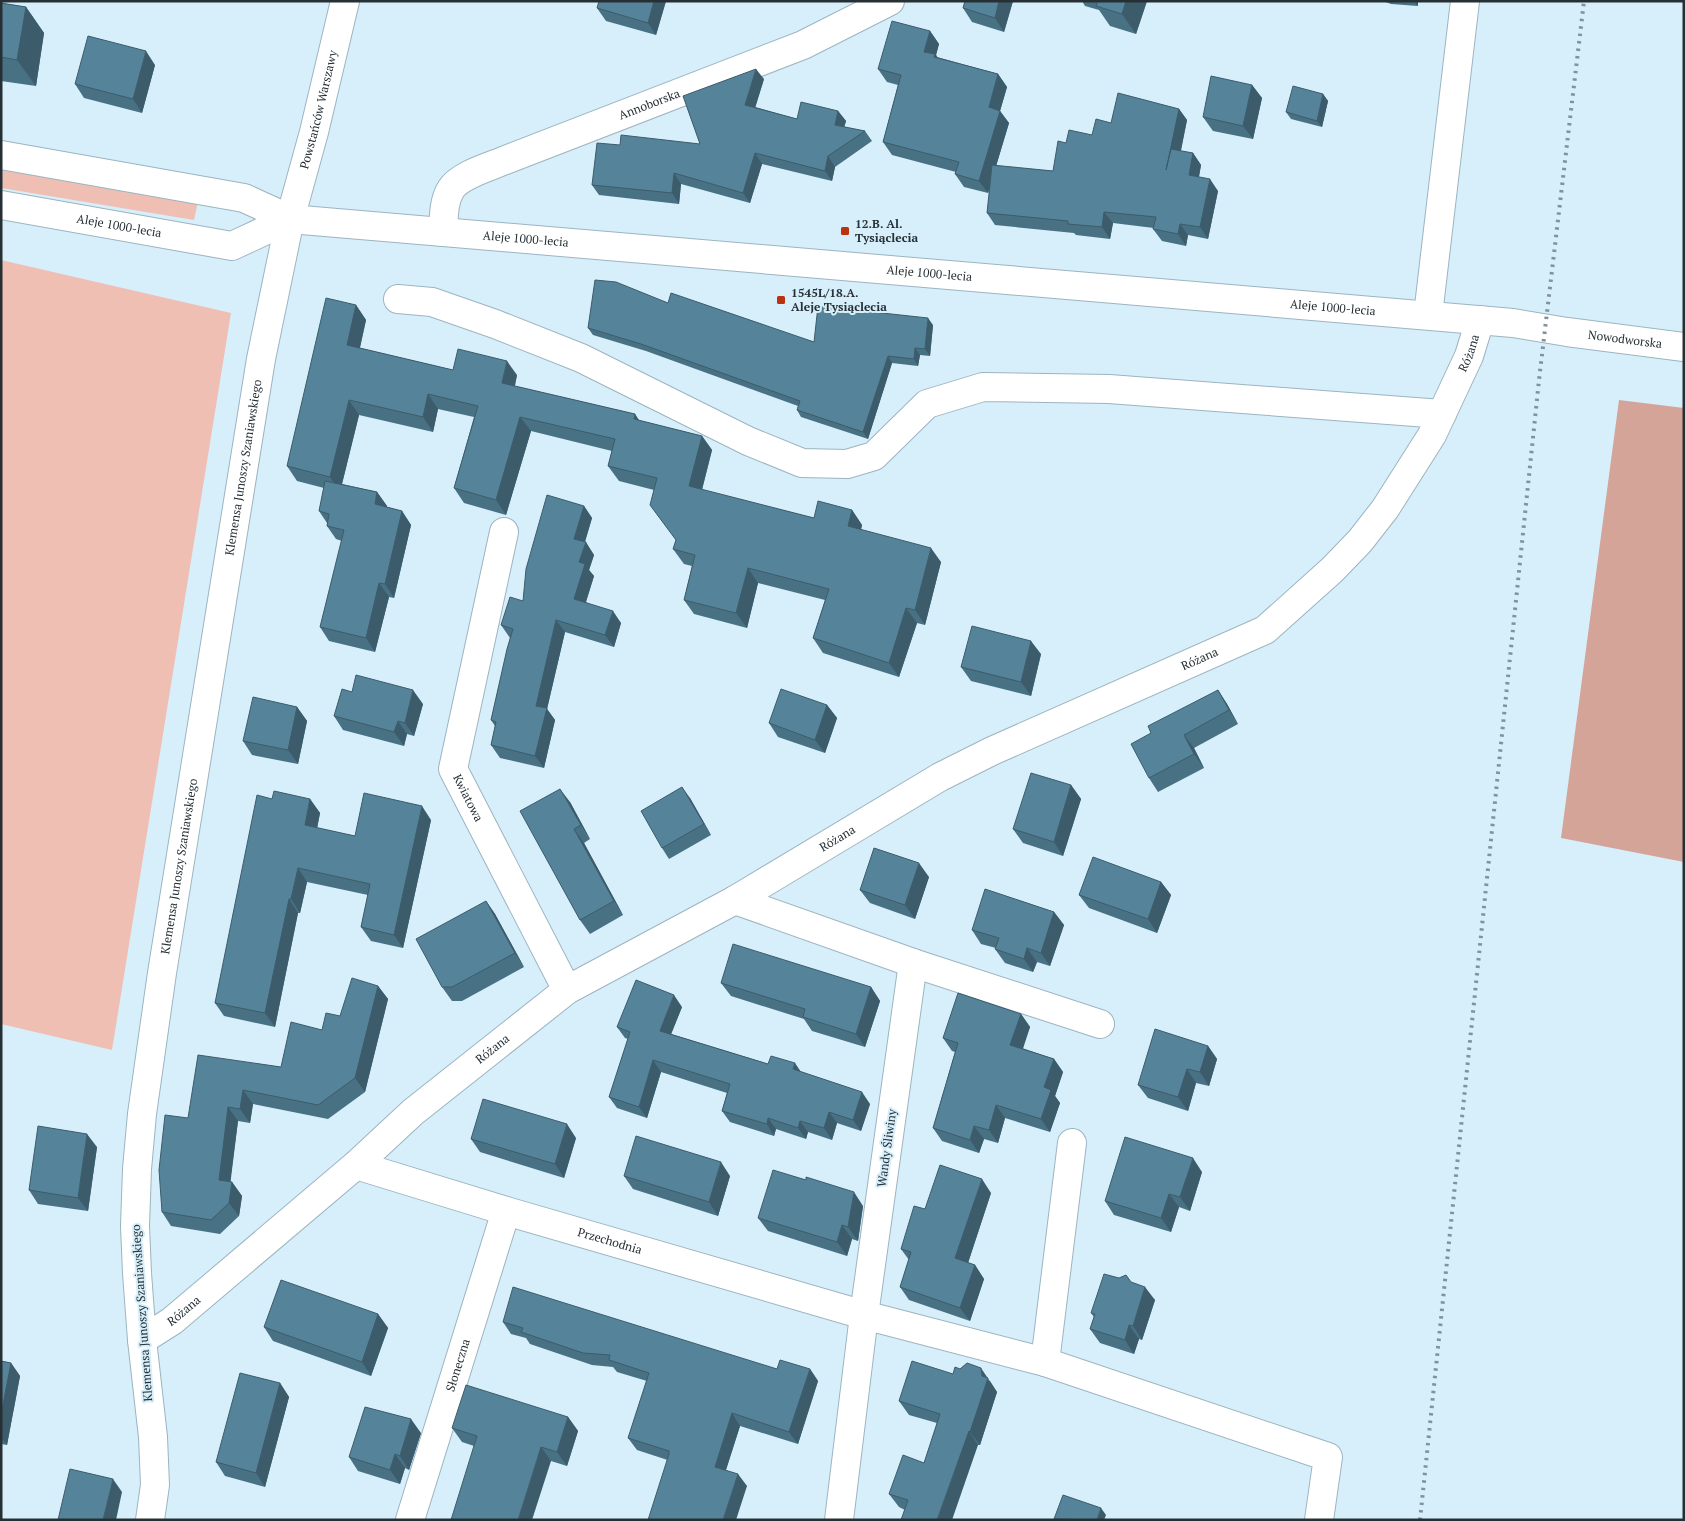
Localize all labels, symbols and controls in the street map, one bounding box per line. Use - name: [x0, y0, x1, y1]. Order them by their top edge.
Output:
- street label: Powstańców Warszawy: [296, 48, 340, 171]
- street label: Annoborska: [616, 85, 682, 123]
- street label: Aleje 1000-lecia: [76, 211, 163, 240]
- place label: 12.B. Al. Tysiąclecia: [855, 216, 918, 245]
- marker: 12.B. Al. Tysiąclecia: [839, 225, 851, 237]
- street label: Aleje 1000-lecia: [482, 227, 569, 250]
- street label: Aleje 1000-lecia: [886, 262, 973, 284]
- place label: 1545L/18.A. Aleje Tysiąclecia: [791, 285, 887, 314]
- marker: 1545L/18.A. Aleje Tysiąclecia: [775, 294, 787, 306]
- street label: Aleje 1000-lecia: [1289, 296, 1376, 318]
- street label: Nowodworska: [1587, 327, 1663, 351]
- street label: Różana: [1455, 332, 1482, 374]
- street label: Klemensa Junoszy Szaniawskiego: [221, 378, 265, 556]
- street label: Różana: [1179, 644, 1220, 673]
- street label: Kwiatowa: [450, 771, 487, 824]
- street label: Klemensa Junoszy Szaniawskiego: [157, 777, 200, 955]
- street label: Różana: [817, 822, 858, 855]
- street label: Różana: [472, 1031, 512, 1067]
- street label: Wandy Śliwiny: [874, 1107, 900, 1188]
- street label: Klemensa Junoszy Szaniawskiego: [128, 1224, 155, 1402]
- street label: Przechodnia: [576, 1224, 644, 1257]
- street label: Różana: [164, 1292, 203, 1329]
- street label: Słoneczna: [442, 1337, 473, 1393]

